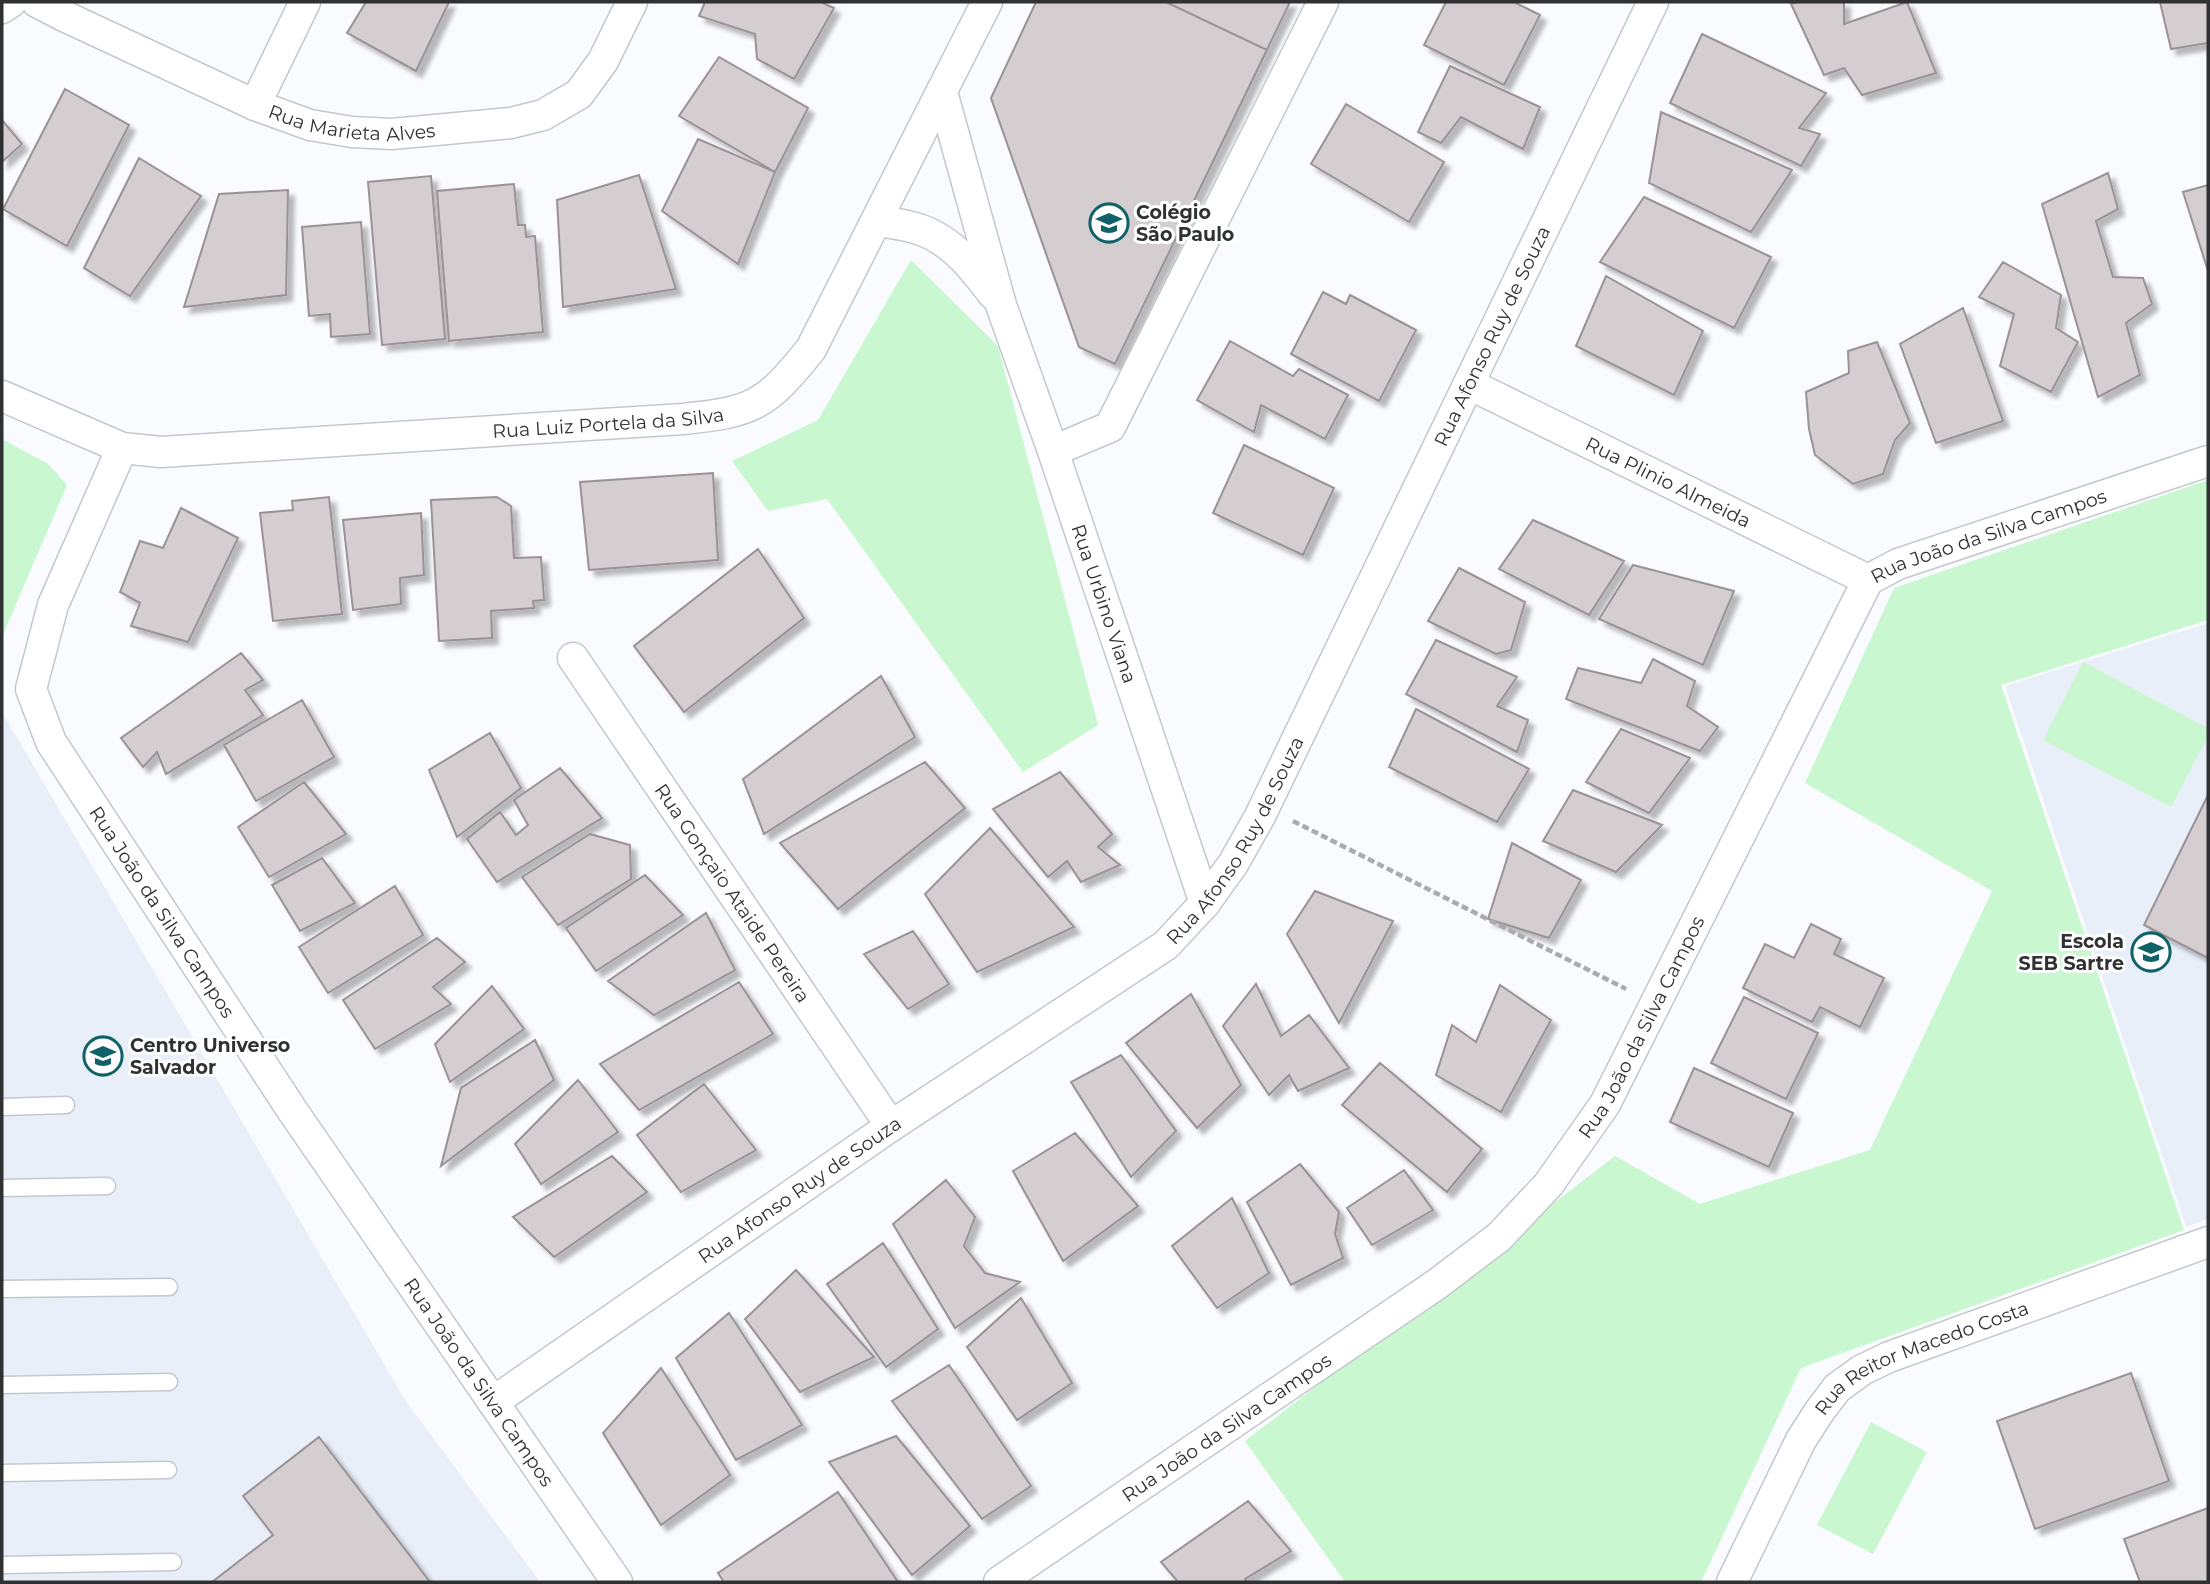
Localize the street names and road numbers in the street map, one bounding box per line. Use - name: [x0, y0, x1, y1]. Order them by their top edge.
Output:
- street label: Rua Marieta Alves: [265, 100, 436, 147]
- street label: Rua Afonso Ruy de Souza: [1429, 222, 1555, 450]
- street label: Rua Luiz Portela da Silva: [492, 403, 726, 443]
- street label: Rua Plinio Almeida: [1582, 432, 1754, 533]
- street label: Rua João da Silva Campos: [1867, 485, 2109, 588]
- street label: Rua Urbino Viana: [1066, 521, 1141, 686]
- street label: Rua Afonso Ruy de Souza: [1162, 733, 1309, 949]
- street label: Rua Gonçaio Ataide Pereira: [650, 779, 815, 1007]
- street label: Rua João da Silva Campos: [84, 802, 239, 1022]
- street label: Rua João da Silva Campos: [1573, 912, 1710, 1143]
- street label: Rua Afonso Ruy de Souza: [694, 1111, 906, 1268]
- street label: Rua João da Silva Campos: [399, 1273, 559, 1491]
- street label: Rua Reitor Macedo Costa: [1810, 1297, 2032, 1420]
- street label: Rua João da Silva Campos: [1118, 1348, 1336, 1507]

